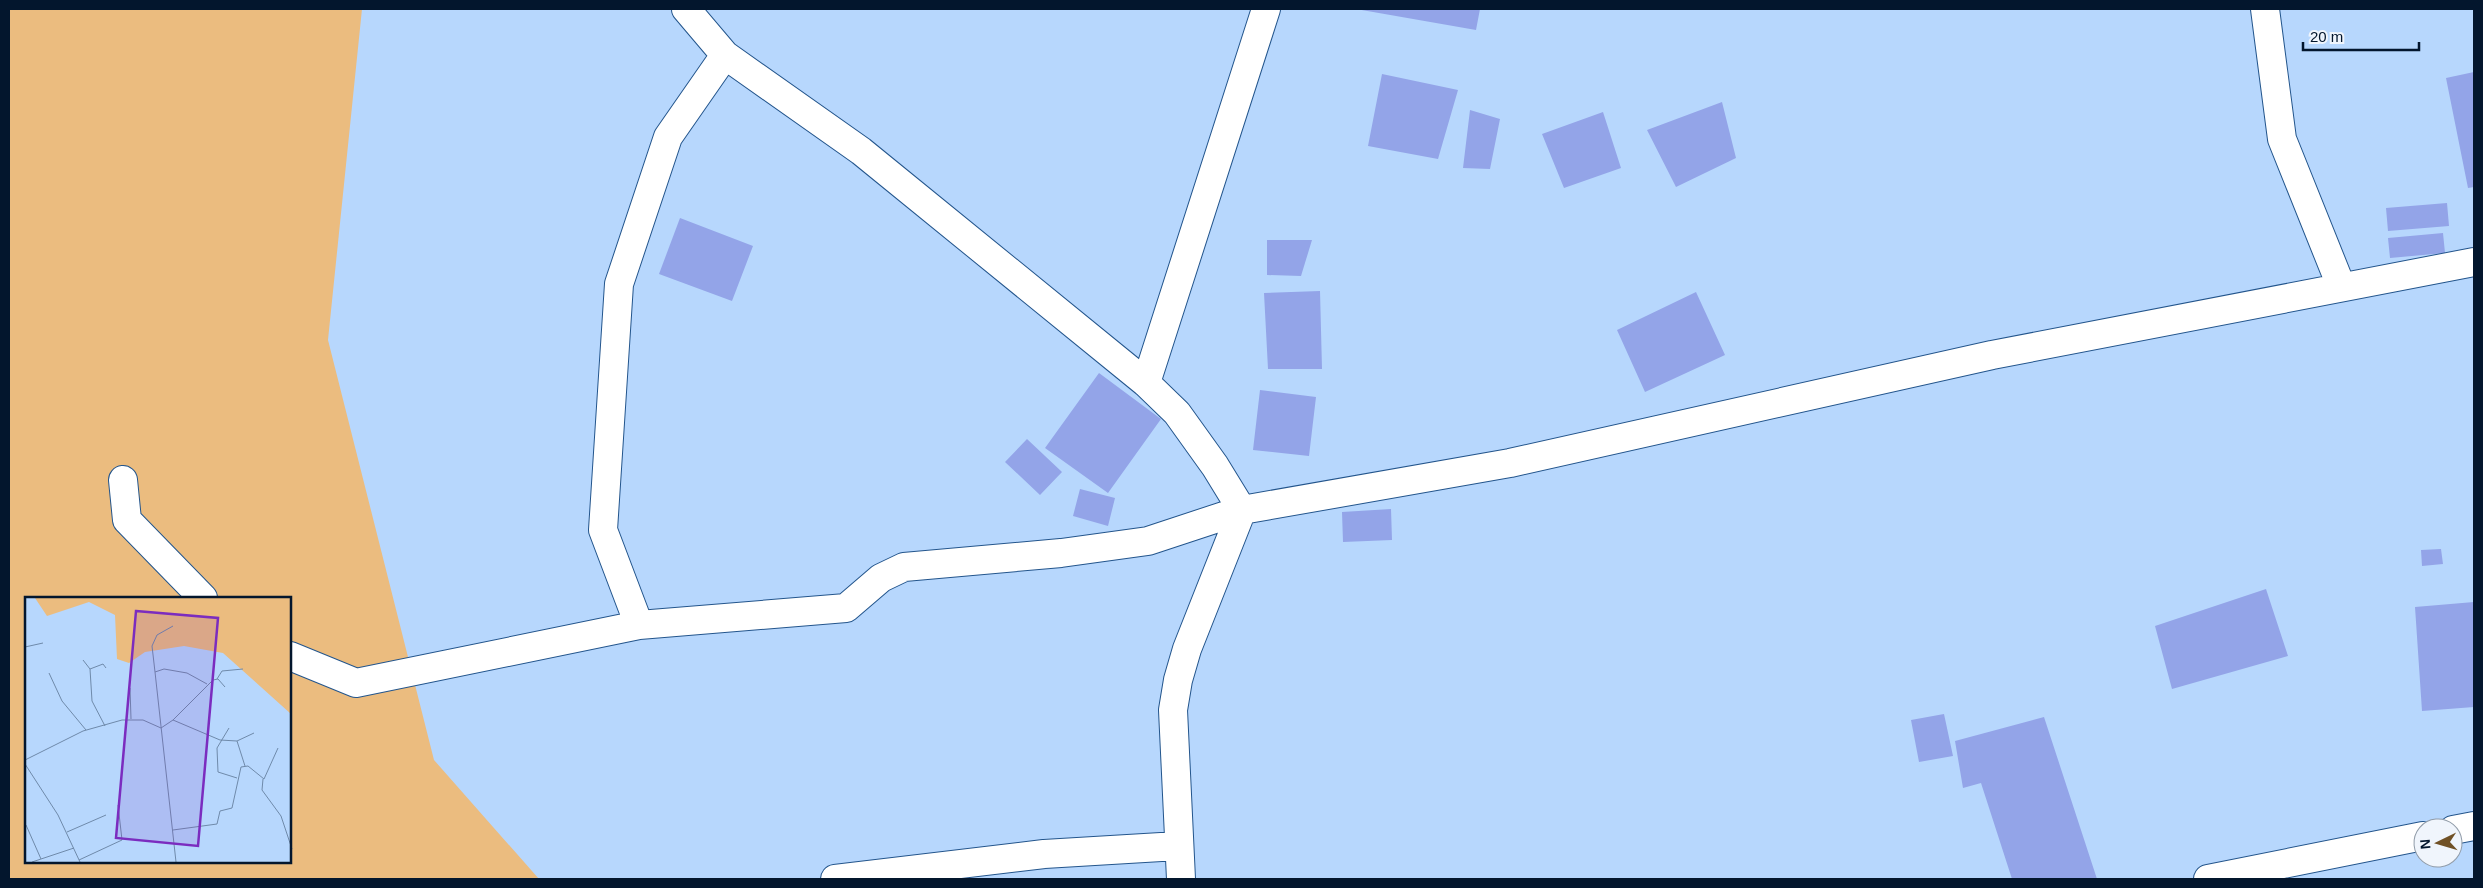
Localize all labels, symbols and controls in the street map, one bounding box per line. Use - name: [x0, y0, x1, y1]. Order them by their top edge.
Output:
- scale bar: [2303, 20, 2419, 52]
- text: 20 m: [2310, 28, 2343, 45]
- inset map: [25, 597, 291, 863]
- north arrow: [2413, 818, 2463, 868]
- text: N: [2417, 838, 2433, 850]

